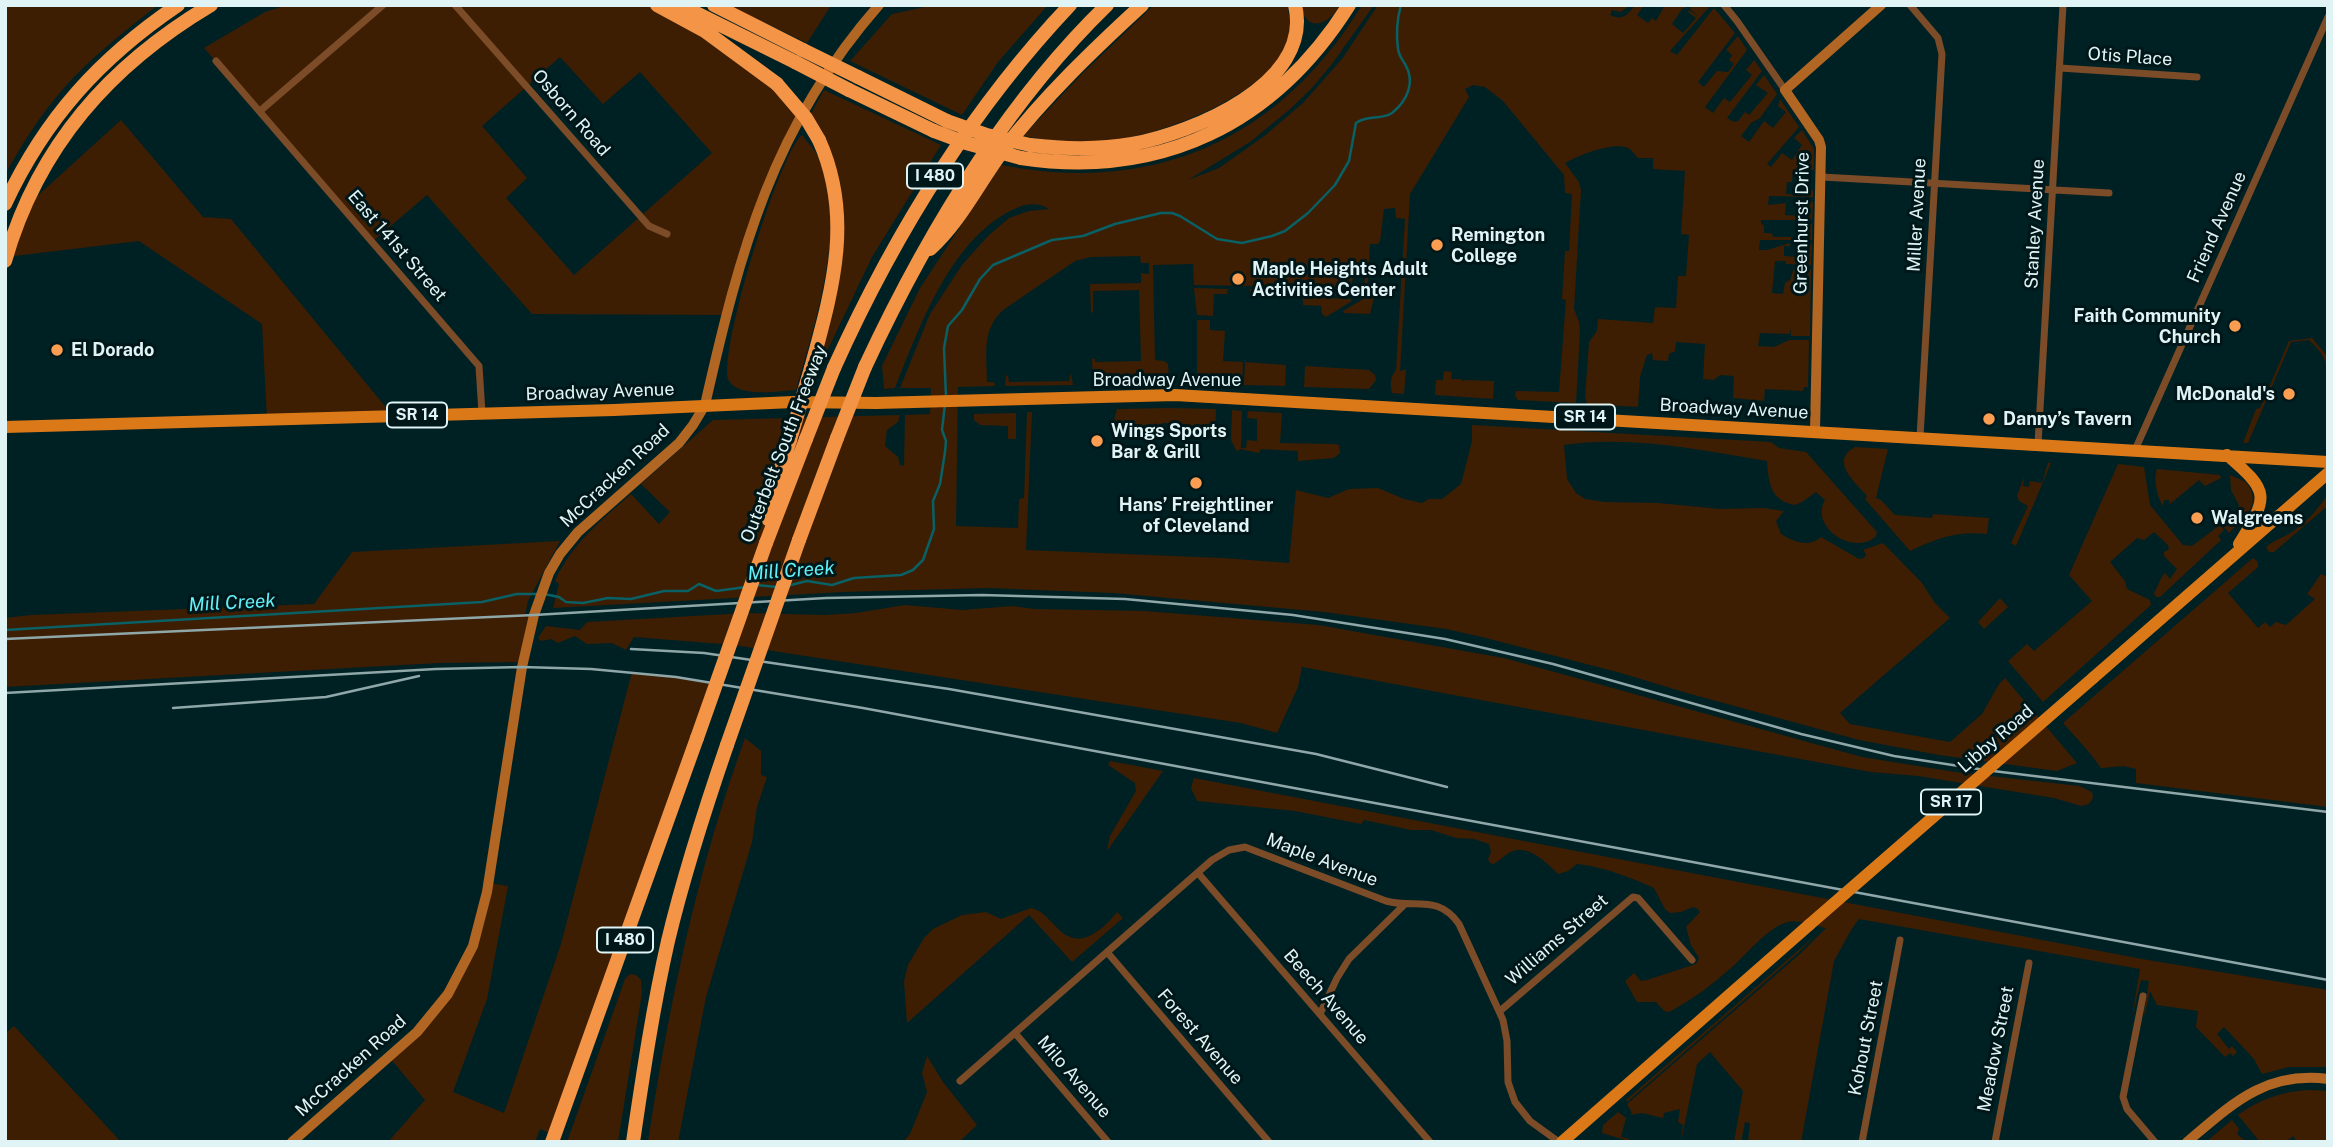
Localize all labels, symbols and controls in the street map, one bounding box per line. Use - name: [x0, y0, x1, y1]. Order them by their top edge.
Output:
- street label: Otis Place: [2087, 43, 2173, 71]
- street label: Osborn Road: [528, 65, 614, 161]
- street label: Greenhurst Drive: [1790, 152, 1814, 294]
- street label: Miller Avenue: [1903, 157, 1931, 273]
- street label: Stanley Avenue: [2021, 159, 2049, 289]
- road number: I 480: [907, 164, 963, 188]
- street label: Friend Avenue: [2183, 168, 2251, 286]
- street label: East 141st Street: [343, 186, 451, 306]
- place label: Remington College: [1451, 224, 1545, 266]
- marker: Remington College: [1429, 237, 1445, 253]
- place label: Maple Heights Adult Activities Center: [1252, 258, 1428, 300]
- marker: Maple Heights Adult Activities Center: [1230, 271, 1246, 287]
- place label: Faith Community Church: [2073, 305, 2221, 348]
- marker: Faith Community Church: [2227, 318, 2243, 334]
- place label: El Dorado: [71, 339, 154, 361]
- marker: El Dorado: [49, 342, 65, 358]
- street label: Outerbelt South Freeway: [736, 342, 832, 546]
- street label: Broadway Avenue: [1092, 369, 1242, 391]
- street label: Broadway Avenue: [525, 379, 675, 405]
- place label: McDonald's: [2176, 383, 2275, 405]
- marker: McDonald's: [2281, 386, 2297, 402]
- street label: Broadway Avenue: [1659, 394, 1809, 424]
- road number: SR 14: [387, 402, 447, 428]
- road number: SR 14: [1555, 404, 1615, 430]
- place label: Danny’s Tavern: [2003, 408, 2132, 430]
- marker: Danny’s Tavern: [1981, 411, 1997, 427]
- street label: McCracken Road: [556, 420, 674, 532]
- place label: Wings Sports Bar & Grill: [1111, 420, 1227, 462]
- marker: Wings Sports Bar & Grill: [1089, 433, 1105, 449]
- marker: Hans’ Freightliner of Cleveland: [1188, 475, 1204, 491]
- place label: Hans’ Freightliner of Cleveland: [1119, 494, 1273, 536]
- place label: Walgreens: [2211, 507, 2303, 529]
- marker: Walgreens: [2189, 510, 2205, 526]
- water label: Mill Creek: [747, 557, 835, 585]
- water label: Mill Creek: [188, 589, 276, 617]
- street label: Libby Road: [1954, 700, 2038, 778]
- road number: SR 17: [1921, 790, 1981, 814]
- street label: Maple Avenue: [1263, 829, 1381, 891]
- street label: Williams Street: [1502, 890, 1612, 990]
- road number: I 480: [597, 928, 653, 952]
- street label: Beech Avenue: [1279, 945, 1373, 1049]
- street label: Kohout Street: [1844, 979, 1888, 1097]
- street label: Meadow Street: [1973, 984, 2019, 1114]
- street label: Forest Avenue: [1153, 985, 1247, 1089]
- street label: McCracken Road: [291, 1011, 411, 1121]
- street label: Milo Avenue: [1032, 1031, 1116, 1123]

